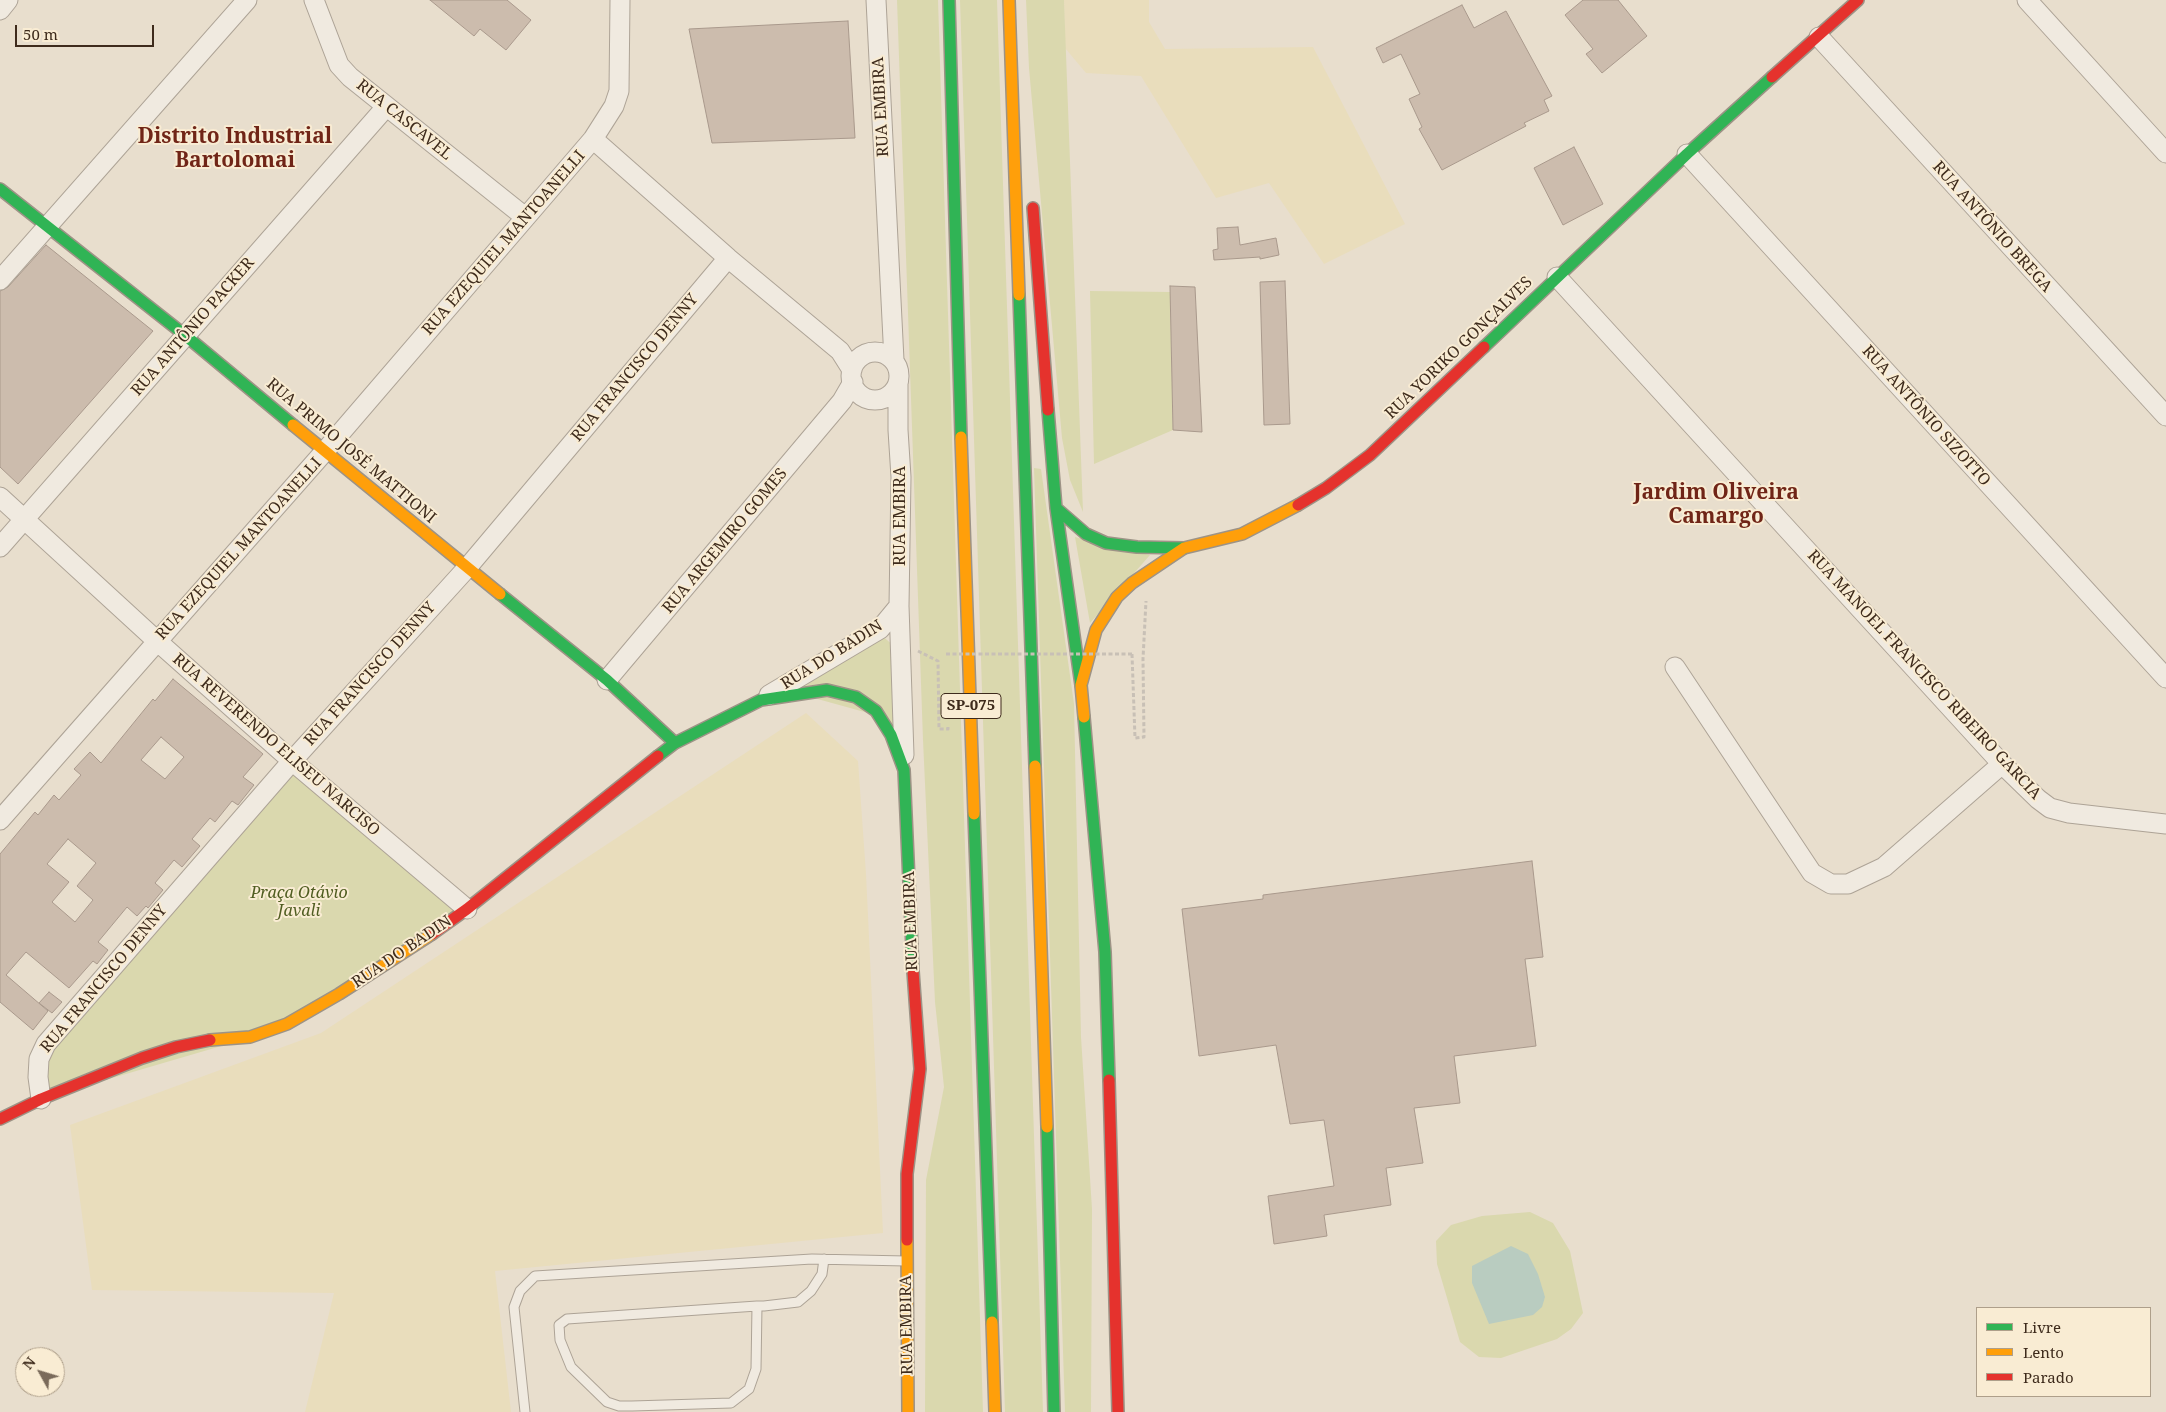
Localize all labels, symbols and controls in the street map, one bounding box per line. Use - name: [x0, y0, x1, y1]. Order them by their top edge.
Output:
- scale bar: [18, 15, 156, 47]
- text: 50 m: [23, 24, 58, 44]
- street label: RUA EMBIRA: [869, 57, 893, 157]
- street label: RUA CASCAVEL: [352, 76, 456, 164]
- district label: Distrito Industrial Bartolomai: [138, 124, 332, 174]
- street label: RUA EZEQUIEL MANTOANELLI: [419, 147, 589, 339]
- street label: RUA ANTÔNIO BREGA: [1928, 158, 2056, 296]
- street label: RUA ANTÔNIO PACKER: [128, 254, 258, 400]
- street label: RUA YORIKO GONÇALVES: [1382, 273, 1536, 423]
- street label: RUA FRANCISCO DENNY: [568, 290, 702, 446]
- street label: RUA ANTÔNIO SIZOTTO: [1858, 342, 1994, 490]
- street label: RUA PRIMO JOSÉ MATTIONI: [262, 374, 440, 528]
- street label: RUA EZEQUIEL MANTOANELLI: [152, 454, 326, 644]
- street label: RUA ARGEMIRO GOMES: [659, 464, 791, 618]
- street label: RUA EMBIRA: [890, 466, 910, 566]
- district label: Jardim Oliveira Camargo: [1633, 480, 1799, 530]
- street label: RUA MANOEL FRANCISCO RIBEIRO GARCIA: [1803, 546, 2045, 804]
- street label: RUA FRANCISCO DENNY: [300, 598, 440, 750]
- street label: RUA DO BADIN: [778, 616, 886, 694]
- street label: RUA REVERENDO ELISEU NARCISO: [168, 650, 384, 840]
- road number: SP-075: [941, 694, 1001, 718]
- street label: RUA EMBIRA: [900, 871, 922, 971]
- park label: Praça Otávio Javali: [250, 883, 348, 921]
- street label: RUA FRANCISCO DENNY: [37, 901, 171, 1057]
- street label: RUA DO BADIN: [349, 912, 455, 992]
- street label: RUA EMBIRA: [897, 1275, 917, 1375]
- legend: [1976, 1307, 2151, 1397]
- text: Livre: [2023, 1317, 2061, 1337]
- text: Lento: [2023, 1342, 2064, 1362]
- north arrow: [15, 1347, 65, 1397]
- text: N: [18, 1353, 40, 1373]
- text: Parado: [2023, 1367, 2074, 1387]

